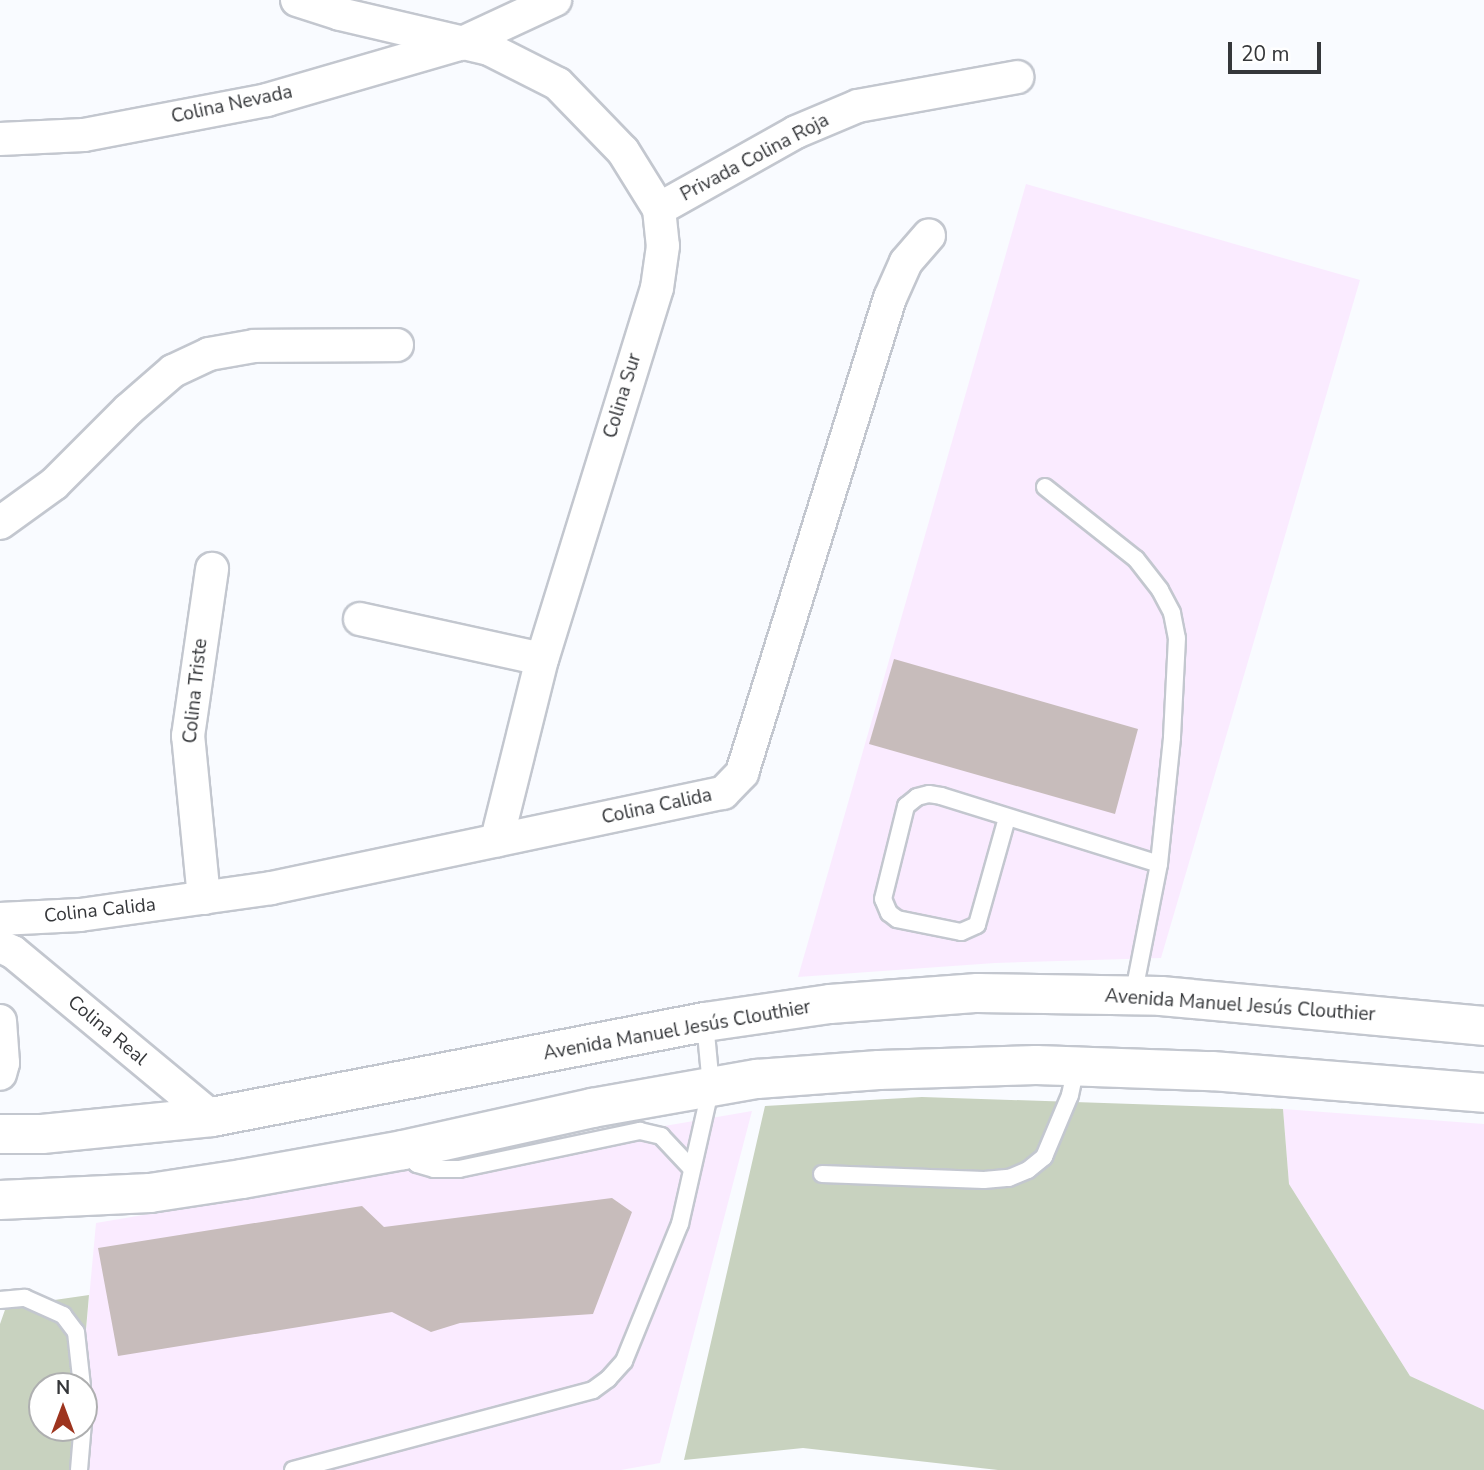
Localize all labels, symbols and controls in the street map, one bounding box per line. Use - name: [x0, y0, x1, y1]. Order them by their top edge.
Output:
- scale bar: [1232, 28, 1325, 72]
- text: 20 m: [1241, 40, 1290, 68]
- street label: Colina Nevada: [169, 81, 295, 129]
- street label: Privada Colina Roja: [677, 109, 833, 207]
- street label: Colina Sur: [599, 351, 647, 441]
- street label: Colina Triste: [179, 637, 213, 745]
- street label: Colina Calida: [600, 784, 714, 830]
- street label: Colina Calida: [43, 894, 157, 928]
- street label: Avenida Manuel Jesús Clouthier: [1104, 985, 1376, 1027]
- street label: Colina Real: [63, 991, 151, 1071]
- street label: Avenida Manuel Jesús Clouthier: [542, 996, 812, 1066]
- north arrow: [28, 1372, 98, 1442]
- text: N: [56, 1375, 70, 1401]

